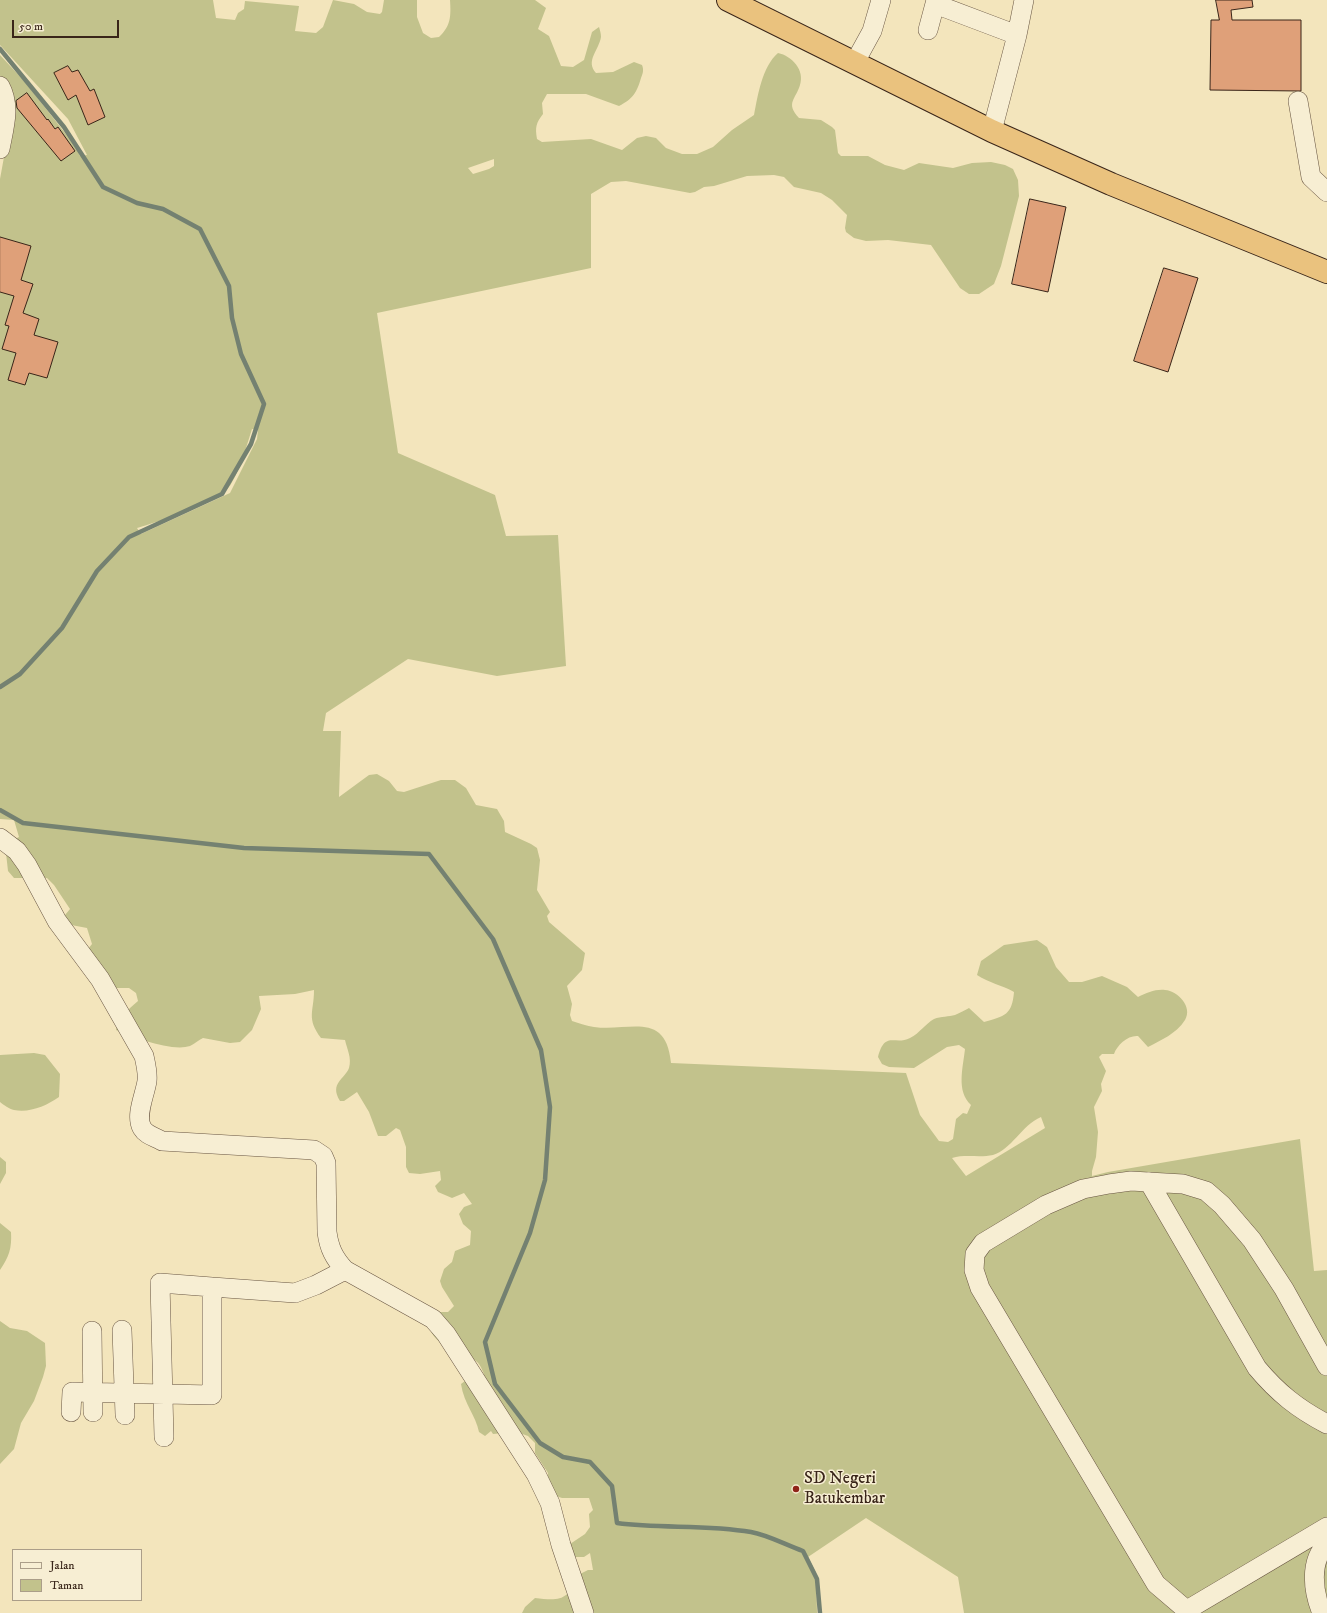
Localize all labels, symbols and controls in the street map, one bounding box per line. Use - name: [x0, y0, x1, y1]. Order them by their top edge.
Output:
- scale bar: [14, 12, 121, 38]
- text: 50 m: [19, 19, 43, 34]
- place label: SD Negeri Batukembar: [804, 1469, 885, 1509]
- marker: SD Negeri Batukembar: [791, 1484, 801, 1494]
- legend: [12, 1549, 142, 1601]
- text: Jalan: [50, 1558, 75, 1573]
- text: Taman: [50, 1578, 84, 1593]

